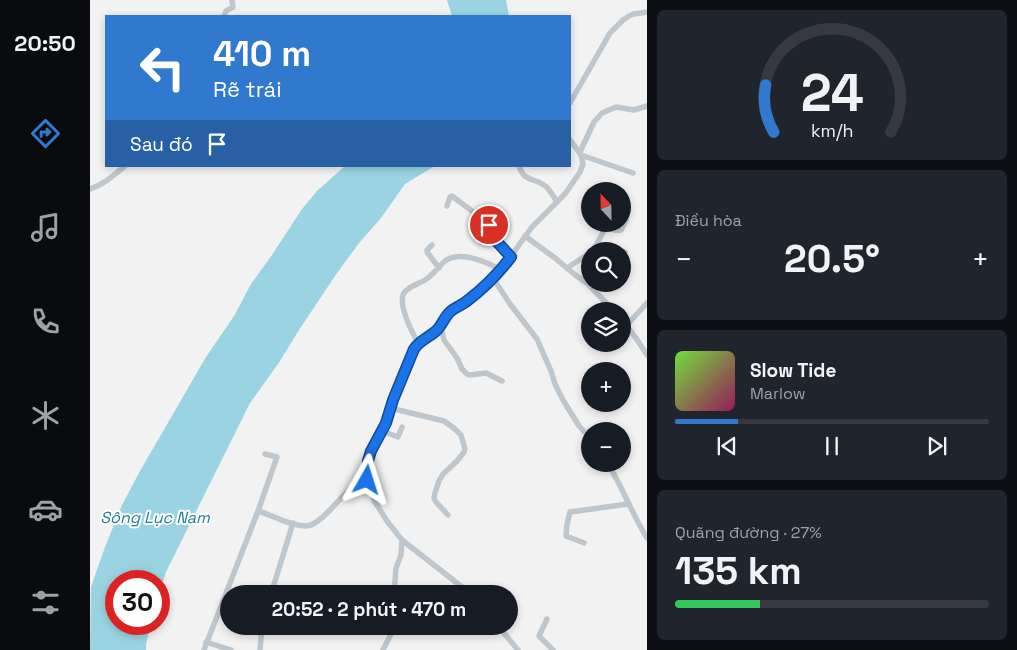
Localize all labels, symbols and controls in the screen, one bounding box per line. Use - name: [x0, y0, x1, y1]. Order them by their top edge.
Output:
- text: 20:50: [14, 29, 76, 57]
- text: 410 m: [213, 32, 311, 76]
- icon: left: [130, 35, 195, 100]
- text: 24: [800, 60, 864, 126]
- text: Rẽ trái: [213, 75, 282, 103]
- icon: directions: [28, 116, 63, 151]
- text: km/h: [811, 119, 853, 142]
- icon: arrive: [203, 130, 231, 158]
- text: Sau đó: [130, 132, 193, 157]
- north arrow: [581, 182, 631, 232]
- map controls: [581, 182, 631, 472]
- pin: [468, 204, 510, 246]
- icon: music: [28, 210, 63, 245]
- text: Điều hòa: [675, 210, 742, 231]
- icon: arrive: [475, 211, 503, 239]
- text: 20.5°: [784, 235, 880, 283]
- text: −: [675, 241, 692, 277]
- text: +: [972, 241, 989, 277]
- button: search: [581, 242, 631, 292]
- button: layers: [581, 302, 631, 352]
- icon: phone: [28, 304, 63, 339]
- text: Slow Tide: [750, 358, 836, 383]
- button: +: [581, 362, 631, 412]
- text: Marlow: [750, 383, 806, 404]
- icon: climate: [28, 398, 63, 433]
- button: −: [581, 422, 631, 472]
- icon: previous: [713, 432, 741, 460]
- icon: pause: [818, 432, 846, 460]
- icon: next: [923, 432, 951, 460]
- position arrow: [340, 453, 392, 505]
- icon: car: [28, 492, 63, 527]
- water label: Sông Lục Nam: [100, 507, 211, 528]
- text: Quãng đường · 27%: [675, 522, 822, 543]
- text: 135 km: [675, 547, 802, 595]
- speed limit sign: 30: [105, 570, 170, 635]
- icon: filters: [28, 585, 63, 620]
- text: 20:52 · 2 phút · 470 m: [272, 597, 466, 622]

